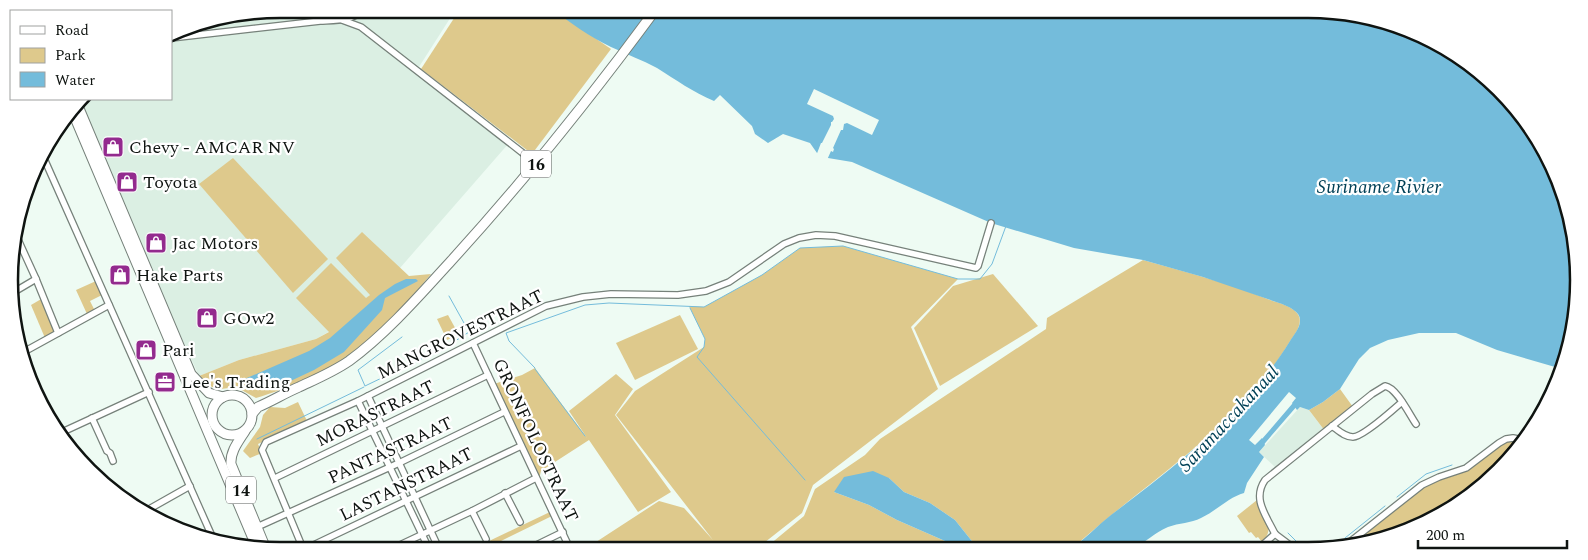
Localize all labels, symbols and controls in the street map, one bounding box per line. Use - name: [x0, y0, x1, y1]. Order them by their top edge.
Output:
- legend: [10, 10, 172, 100]
- text: Road: [55, 19, 89, 42]
- text: Park: [55, 44, 86, 67]
- text: Water: [55, 69, 95, 92]
- place label: Chevy - AMCAR NV: [129, 134, 295, 161]
- shop icon: Chevy - AMCAR NV: [101, 135, 125, 159]
- road number: 16: [521, 150, 551, 178]
- place label: Toyota: [143, 169, 198, 196]
- shop icon: Toyota: [115, 170, 139, 194]
- water label: Suriname Rivier: [1317, 173, 1441, 202]
- place label: Jac Motors: [172, 230, 258, 257]
- shop icon: Jac Motors: [144, 231, 168, 255]
- place label: Hake Parts: [136, 262, 223, 289]
- shop icon: Hake Parts: [108, 263, 132, 287]
- street label: MANGROVESTRAAT: [373, 282, 548, 386]
- place label: GOw2: [223, 305, 274, 332]
- shop icon: GOw2: [195, 306, 219, 330]
- place label: Pari: [162, 337, 195, 364]
- shop icon: Pari: [134, 338, 158, 362]
- street label: GRONFOLOSTRAAT: [486, 354, 585, 526]
- water label: Saramaccakanaal: [1172, 359, 1286, 479]
- place label: Lee's Trading: [181, 369, 290, 396]
- office icon: Lee's Trading: [153, 370, 177, 394]
- street label: MORASTRAAT: [311, 373, 439, 454]
- street label: PANTASTRAAT: [323, 410, 457, 491]
- street label: LASTANSTRAAT: [335, 440, 477, 528]
- road number: 14: [226, 476, 256, 504]
- scale bar: [1418, 518, 1567, 550]
- text: 200 m: [1426, 524, 1465, 547]

